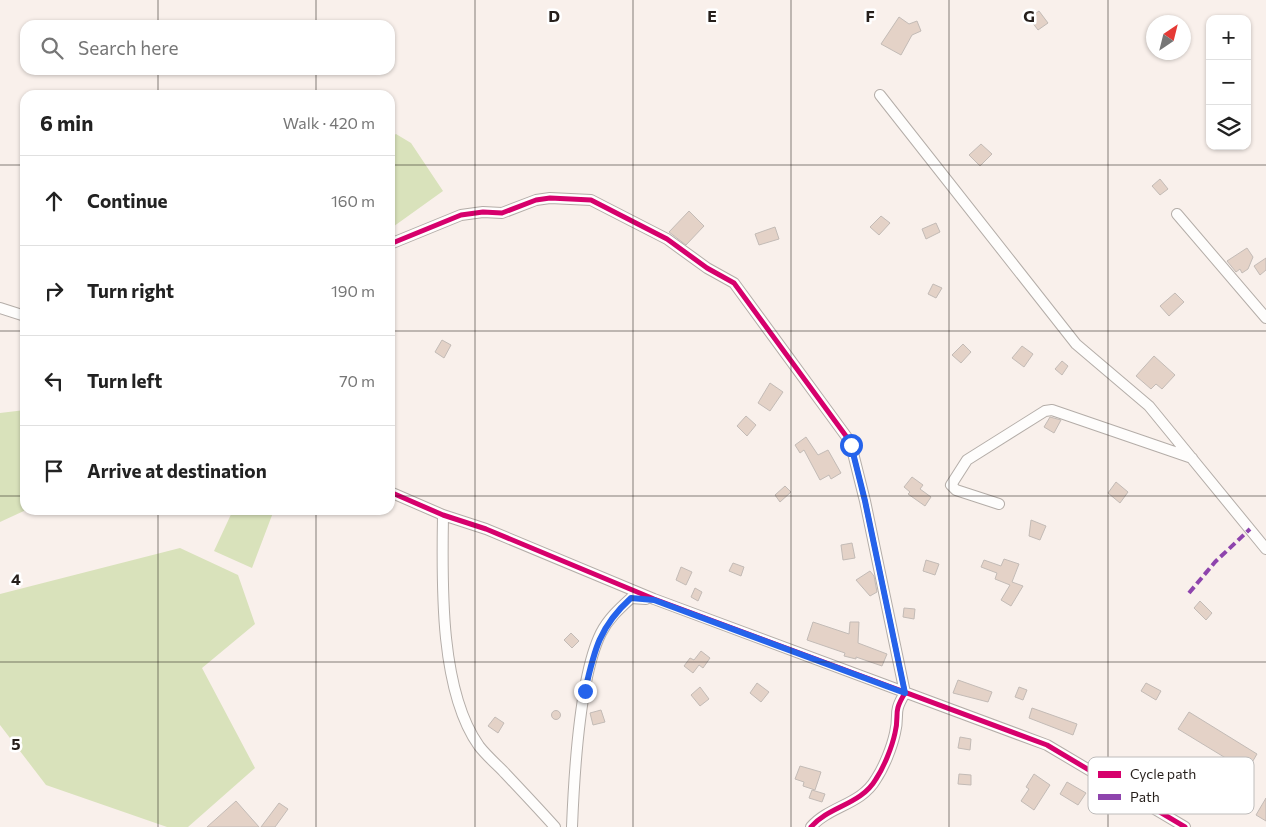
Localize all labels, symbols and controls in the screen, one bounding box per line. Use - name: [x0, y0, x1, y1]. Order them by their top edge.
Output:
- text: D: [548, 6, 560, 25]
- text: E: [707, 6, 717, 25]
- text: F: [865, 6, 875, 25]
- text: G: [1023, 6, 1035, 25]
- north arrow: [1146, 15, 1191, 60]
- map controls: [1206, 15, 1251, 150]
- button: +: [1206, 15, 1251, 60]
- search box: [20, 20, 395, 75]
- icon: search: [38, 34, 66, 62]
- text: Search here: [78, 36, 178, 59]
- button: −: [1206, 60, 1251, 105]
- button: layers: [1206, 105, 1251, 150]
- text: 6 min: [40, 110, 93, 135]
- text: Walk · 420 m: [283, 113, 375, 132]
- icon: ahead: [40, 187, 68, 215]
- text: Continue: [87, 189, 167, 212]
- text: 160 m: [331, 191, 375, 210]
- icon: right: [40, 277, 68, 305]
- text: Turn right: [87, 279, 174, 302]
- text: 190 m: [331, 281, 375, 300]
- icon: left: [40, 367, 68, 395]
- text: Turn left: [87, 369, 162, 392]
- text: 70 m: [339, 371, 375, 390]
- route start: [840, 434, 863, 457]
- icon: arrive: [40, 457, 68, 485]
- text: Arrive at destination: [87, 459, 267, 482]
- text: 4: [11, 569, 21, 588]
- route end: [574, 680, 597, 703]
- text: 5: [11, 734, 21, 753]
- legend: [1088, 757, 1254, 814]
- text: Cycle path: [1130, 765, 1196, 782]
- text: Path: [1130, 788, 1160, 805]

